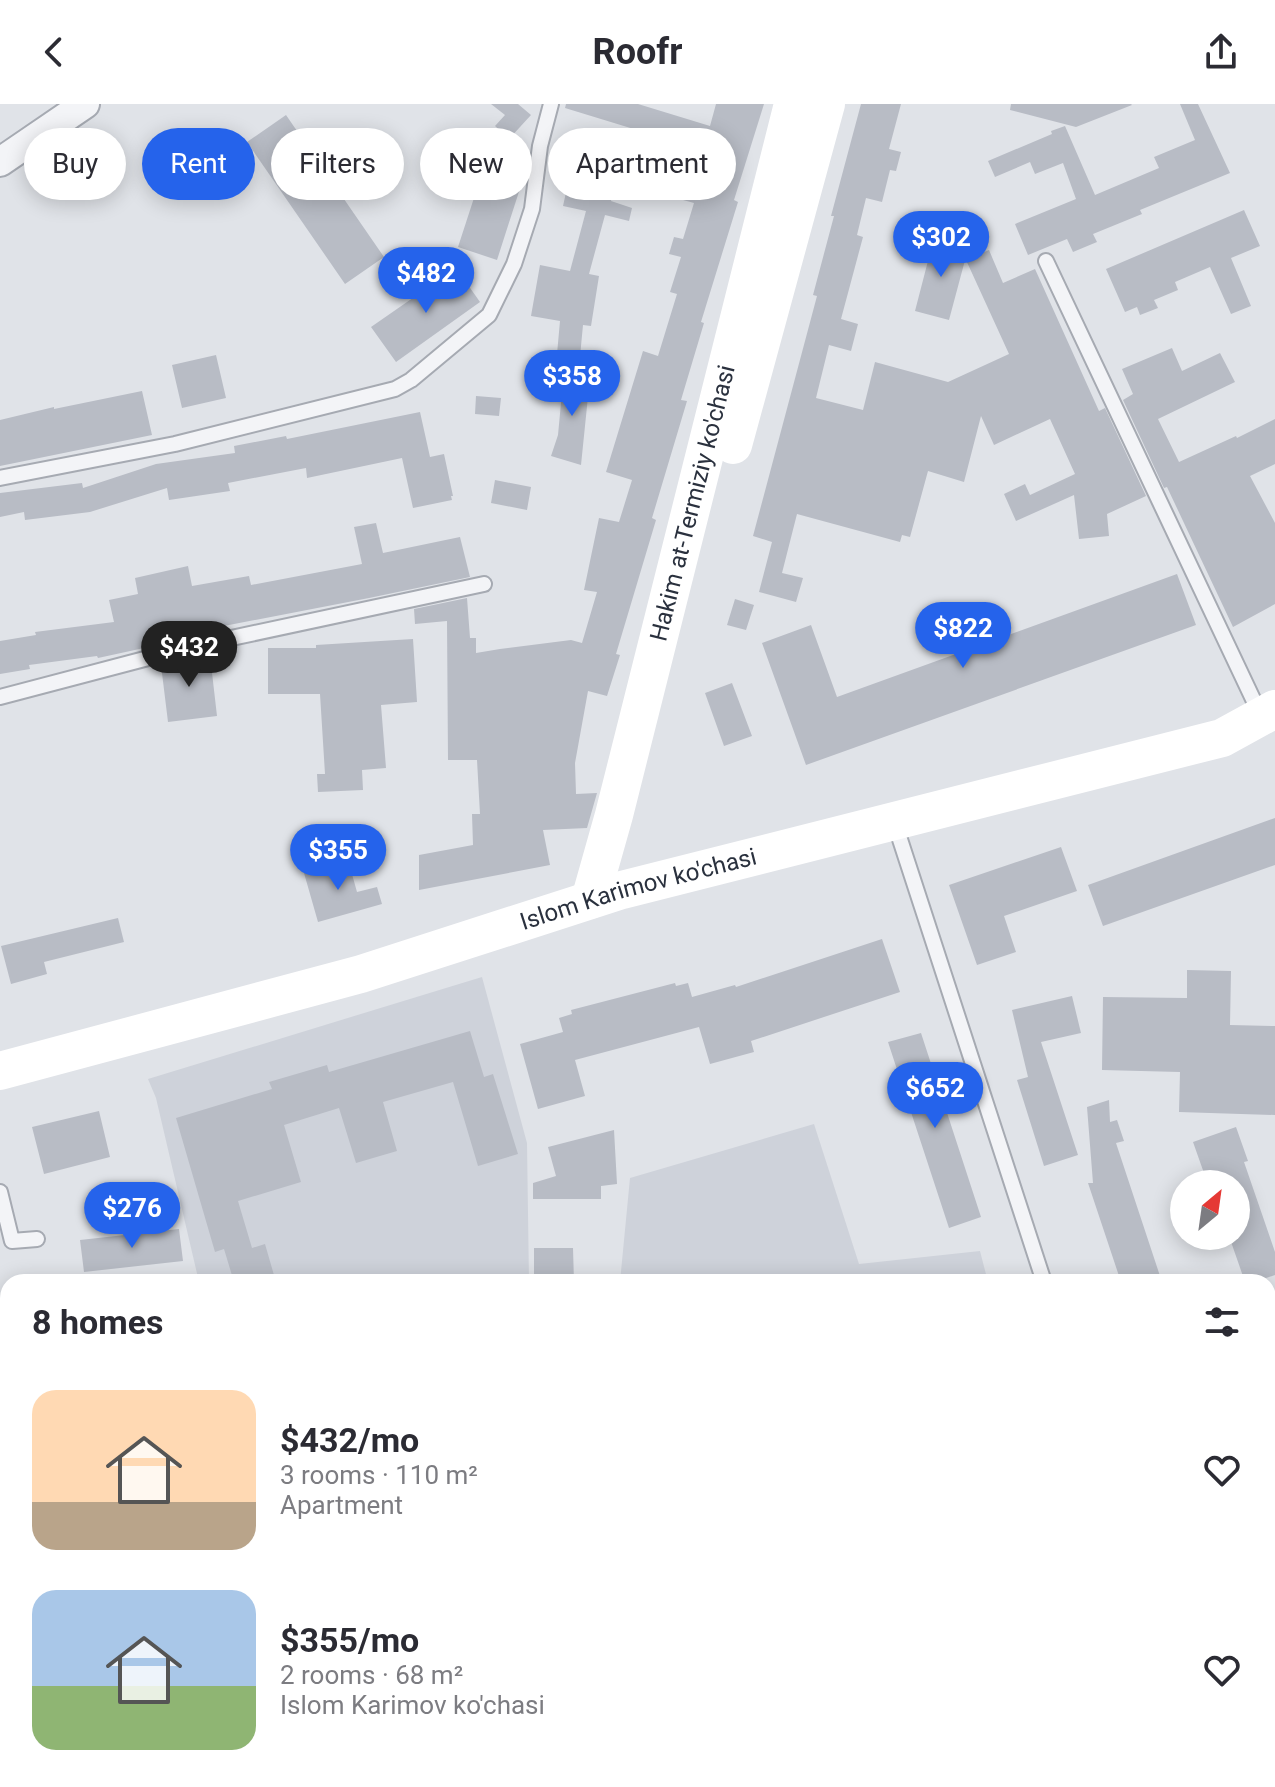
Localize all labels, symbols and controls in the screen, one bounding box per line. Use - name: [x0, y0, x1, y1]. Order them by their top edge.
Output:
- icon: back: [32, 30, 76, 74]
- icon: share: [1199, 30, 1243, 74]
- text: Roofr: [593, 31, 682, 73]
- chip: Buy: [24, 128, 126, 200]
- chip: Rent: [142, 128, 255, 200]
- chip: Filters: [271, 128, 404, 200]
- chip: New: [420, 128, 532, 200]
- chip: Apartment: [548, 128, 736, 200]
- pin: $302: [894, 211, 988, 279]
- text: $302: [911, 222, 971, 252]
- pin: $482: [379, 247, 473, 315]
- text: $482: [396, 258, 456, 288]
- pin: $358: [525, 350, 619, 418]
- text: $358: [542, 361, 602, 391]
- street label: Hakim at-Termiziy ko'chasi: [644, 362, 741, 644]
- pin: $822: [916, 602, 1010, 670]
- text: $822: [933, 613, 993, 643]
- pin: $432: [142, 621, 236, 689]
- text: $432: [159, 632, 219, 662]
- pin: $355: [291, 824, 385, 892]
- text: $355: [308, 835, 368, 865]
- street label: Islom Karimov ko'chasi: [517, 842, 759, 936]
- pin: $652: [888, 1062, 982, 1130]
- text: $652: [905, 1073, 965, 1103]
- north arrow: [1170, 1170, 1250, 1250]
- map controls: [1170, 1170, 1250, 1250]
- pin: $276: [85, 1182, 179, 1250]
- text: $276: [102, 1193, 162, 1223]
- icon: filters: [1200, 1300, 1244, 1344]
- text: 8 homes: [32, 1302, 163, 1342]
- text: $432/mo: [280, 1420, 419, 1460]
- icon: home: [96, 1422, 192, 1518]
- icon: heart: [1200, 1448, 1244, 1492]
- text: 3 rooms · 110 m²: [280, 1460, 478, 1490]
- text: Apartment: [280, 1490, 403, 1520]
- text: $355/mo: [280, 1620, 419, 1660]
- icon: home: [96, 1622, 192, 1718]
- icon: heart: [1200, 1648, 1244, 1692]
- text: 2 rooms · 68 m²: [280, 1660, 463, 1690]
- text: Islom Karimov ko'chasi: [280, 1690, 545, 1720]

